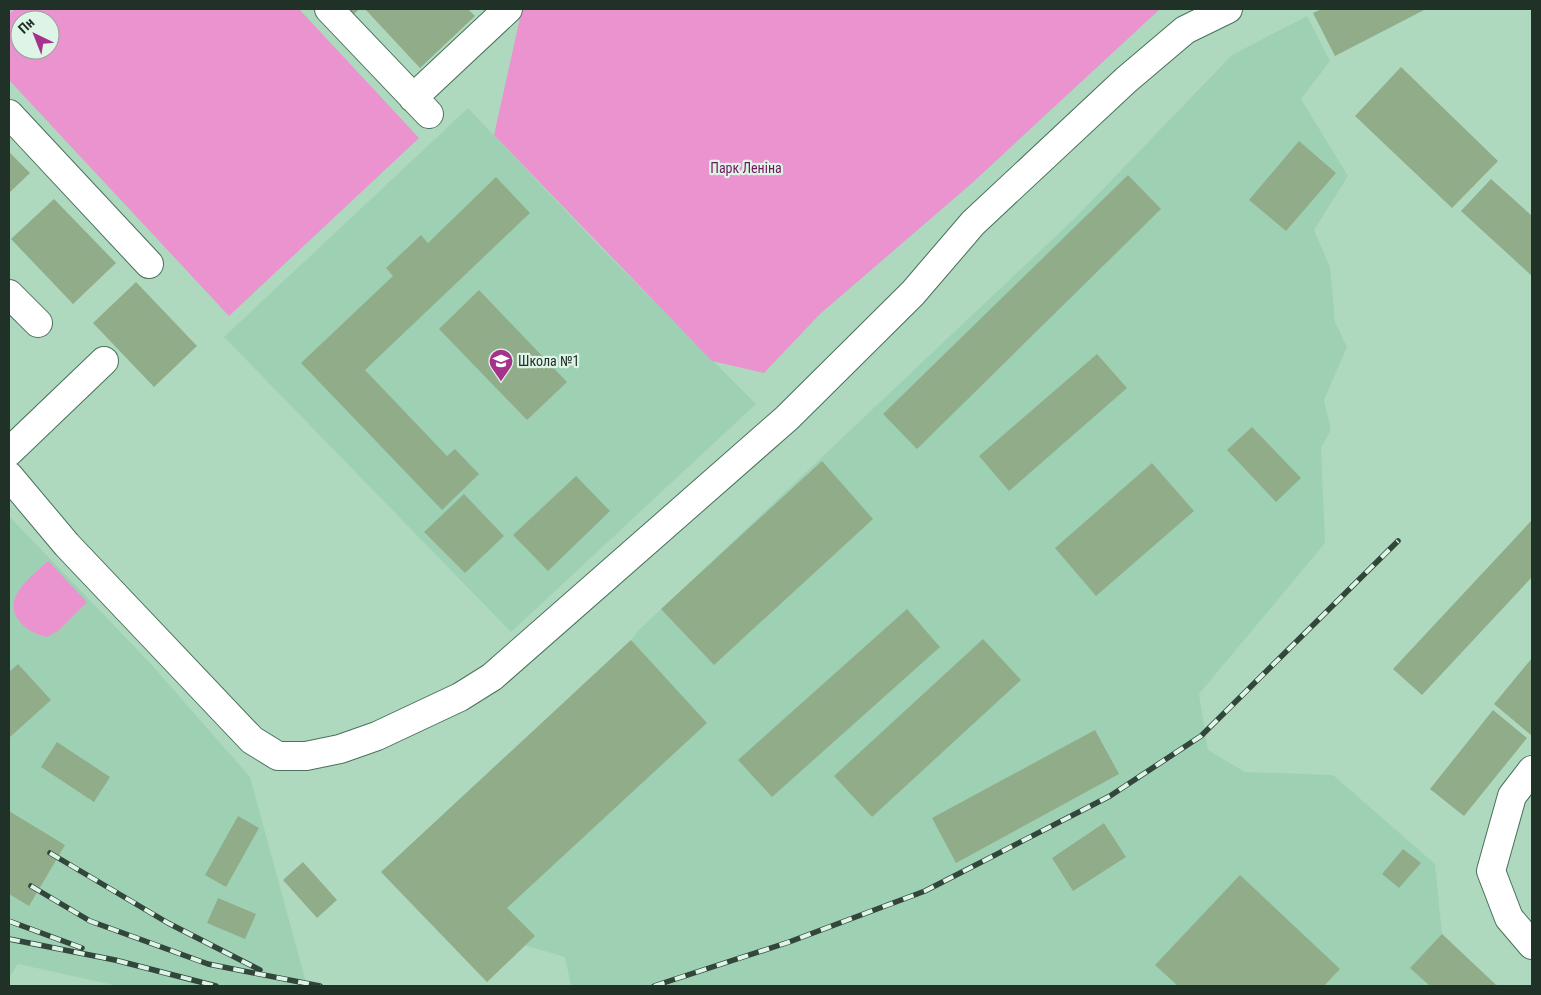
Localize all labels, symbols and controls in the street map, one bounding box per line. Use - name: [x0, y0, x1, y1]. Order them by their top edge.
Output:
- north arrow: [10, 10, 60, 60]
- text: Пн: [15, 14, 37, 37]
- park label: Парк Леніна: [710, 160, 782, 176]
- school or university icon: Школа №1: [488, 348, 514, 382]
- place label: Школа №1: [518, 353, 579, 369]

